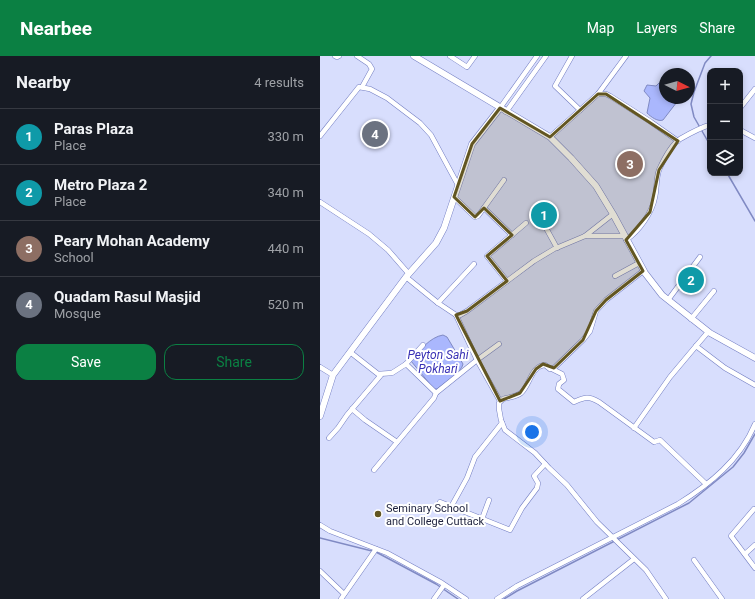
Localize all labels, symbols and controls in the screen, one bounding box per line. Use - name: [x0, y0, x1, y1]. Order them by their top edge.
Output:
- text: Nearbee: [20, 17, 92, 40]
- text: Map: [587, 20, 614, 36]
- text: Layers: [636, 20, 677, 36]
- text: Share: [699, 20, 735, 36]
- north arrow: [659, 68, 695, 104]
- map controls: [707, 68, 743, 176]
- button: +: [707, 68, 743, 104]
- text: Nearby: [16, 72, 71, 92]
- text: 4 results: [254, 75, 304, 90]
- button: −: [707, 104, 743, 140]
- pin: 4: [362, 119, 388, 149]
- text: Paras Plaza: [54, 120, 134, 138]
- text: 1: [25, 129, 33, 144]
- text: 330 m: [267, 129, 304, 144]
- text: Place: [54, 138, 86, 153]
- button: layers: [707, 140, 743, 176]
- pin: 3: [617, 149, 643, 179]
- text: Metro Plaza 2: [54, 176, 147, 194]
- text: 2: [25, 185, 33, 200]
- text: 340 m: [267, 185, 304, 200]
- text: Place: [54, 194, 86, 209]
- pin: 1: [531, 200, 557, 230]
- text: Peary Mohan Academy: [54, 232, 210, 250]
- text: 3: [25, 241, 33, 256]
- text: 440 m: [267, 241, 304, 256]
- text: School: [54, 250, 94, 265]
- pin: 2: [678, 265, 704, 295]
- text: Quadam Rasul Masjid: [54, 288, 201, 306]
- text: 4: [25, 297, 33, 312]
- text: 520 m: [267, 297, 304, 312]
- text: Mosque: [54, 306, 101, 321]
- button: Save: [16, 344, 156, 380]
- button: Share: [164, 344, 304, 380]
- water label: Peyton Sahi Pokhari: [407, 348, 469, 376]
- your location: [522, 422, 542, 442]
- place label: Seminary School and College Cuttack: [386, 502, 485, 528]
- marker: Seminary School and College Cuttack: [373, 509, 383, 519]

